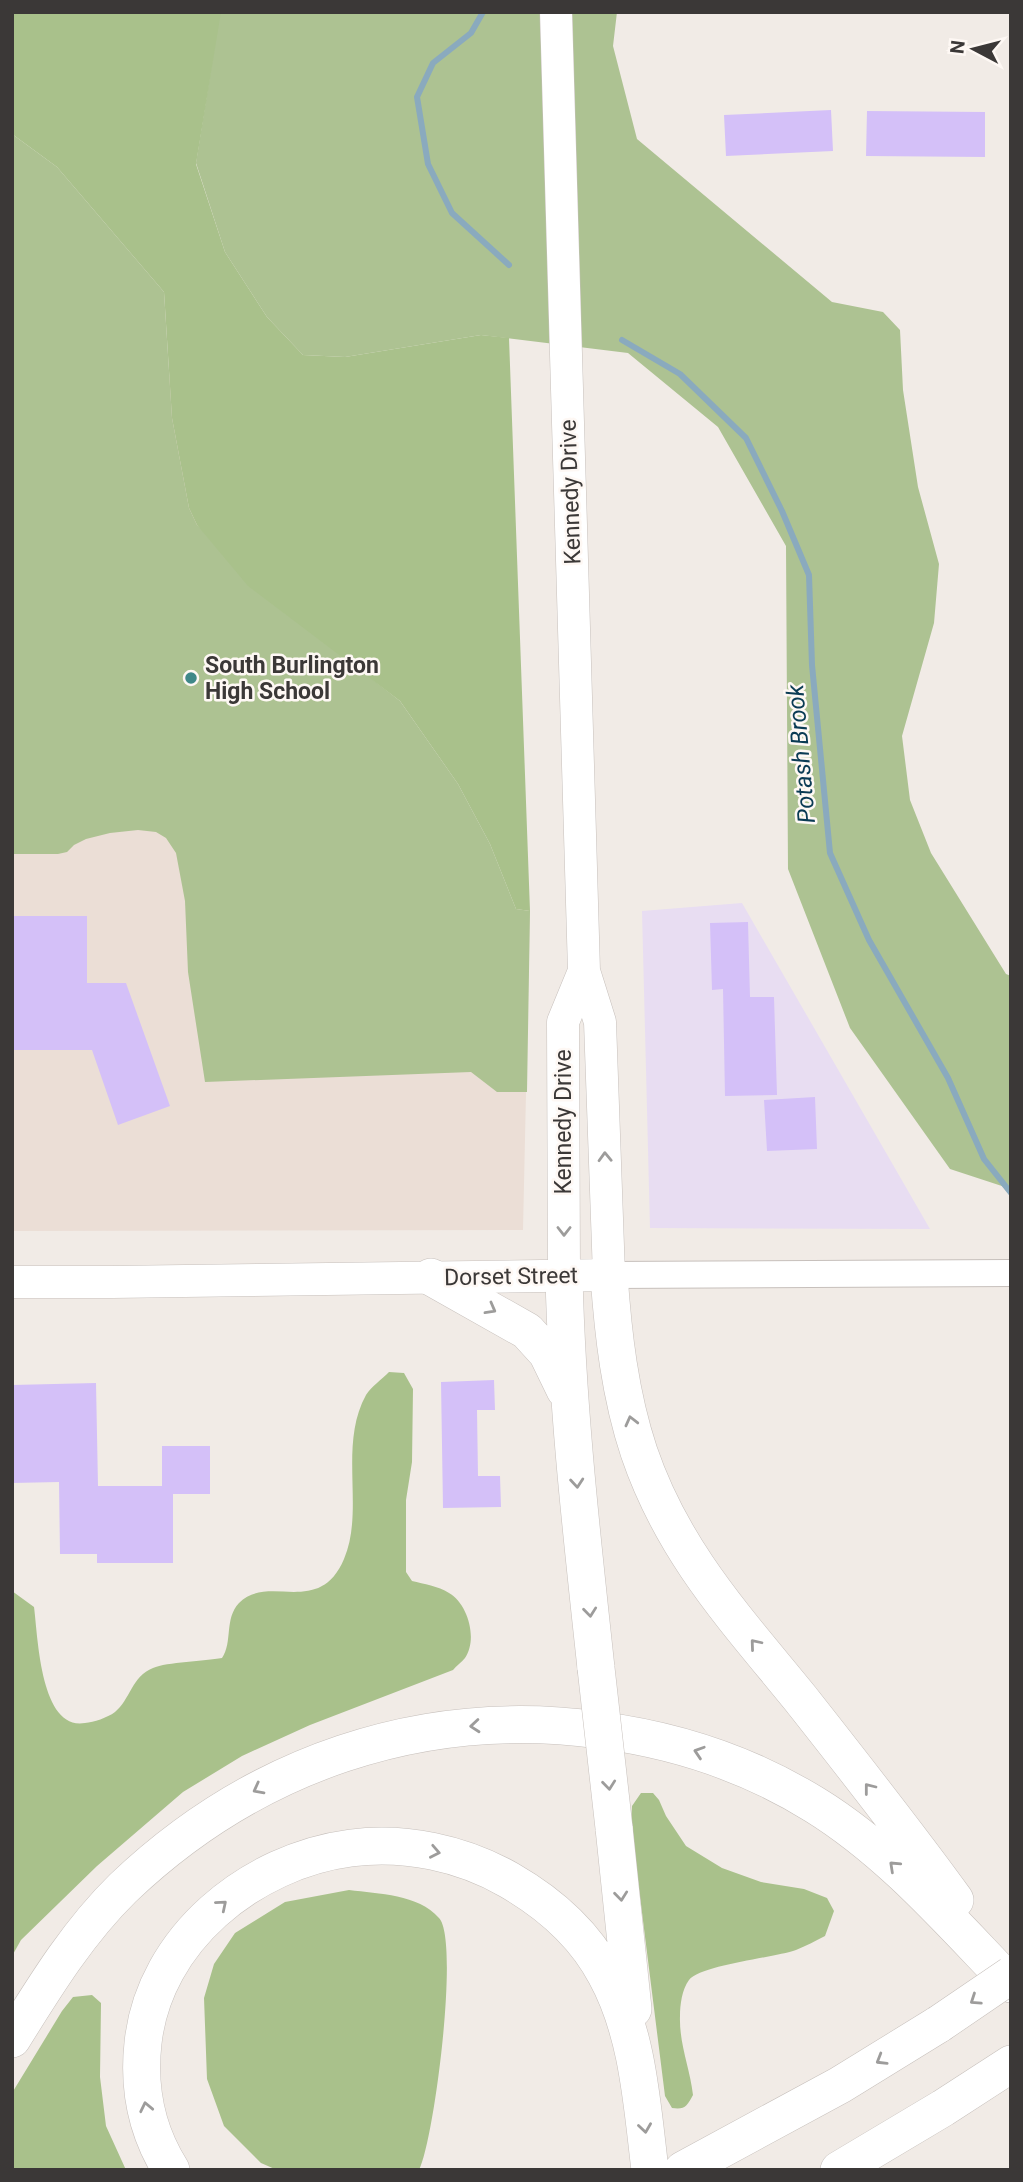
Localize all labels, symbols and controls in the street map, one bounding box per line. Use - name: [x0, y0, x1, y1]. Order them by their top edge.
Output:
- north arrow: [939, 14, 1009, 84]
- text: N: [945, 39, 970, 55]
- street label: Kennedy Drive: [554, 419, 587, 565]
- place label: South Burlington High School: [205, 652, 379, 705]
- marker: South Burlington High School: [183, 670, 199, 686]
- water label: Potash Brook: [781, 682, 821, 825]
- street label: Kennedy Drive: [550, 1049, 577, 1195]
- one-way arrow: [598, 1152, 613, 1163]
- one-way arrow: [556, 1227, 572, 1237]
- street label: Dorset Street: [444, 1262, 578, 1291]
- one-way arrow: [484, 1301, 497, 1314]
- one-way arrow: [625, 1415, 639, 1427]
- one-way arrow: [569, 1477, 584, 1488]
- one-way arrow: [582, 1607, 597, 1618]
- one-way arrow: [750, 1640, 763, 1652]
- one-way arrow: [469, 1718, 480, 1733]
- one-way arrow: [694, 1746, 706, 1760]
- one-way arrow: [601, 1779, 616, 1790]
- one-way arrow: [253, 1781, 265, 1795]
- one-way arrow: [865, 1783, 878, 1795]
- one-way arrow: [429, 1844, 441, 1859]
- one-way arrow: [889, 1862, 902, 1874]
- one-way arrow: [614, 1890, 629, 1902]
- one-way arrow: [214, 1901, 226, 1914]
- one-way arrow: [970, 1992, 983, 2004]
- one-way arrow: [875, 2052, 888, 2065]
- one-way arrow: [139, 2101, 154, 2113]
- one-way arrow: [637, 2122, 652, 2134]

